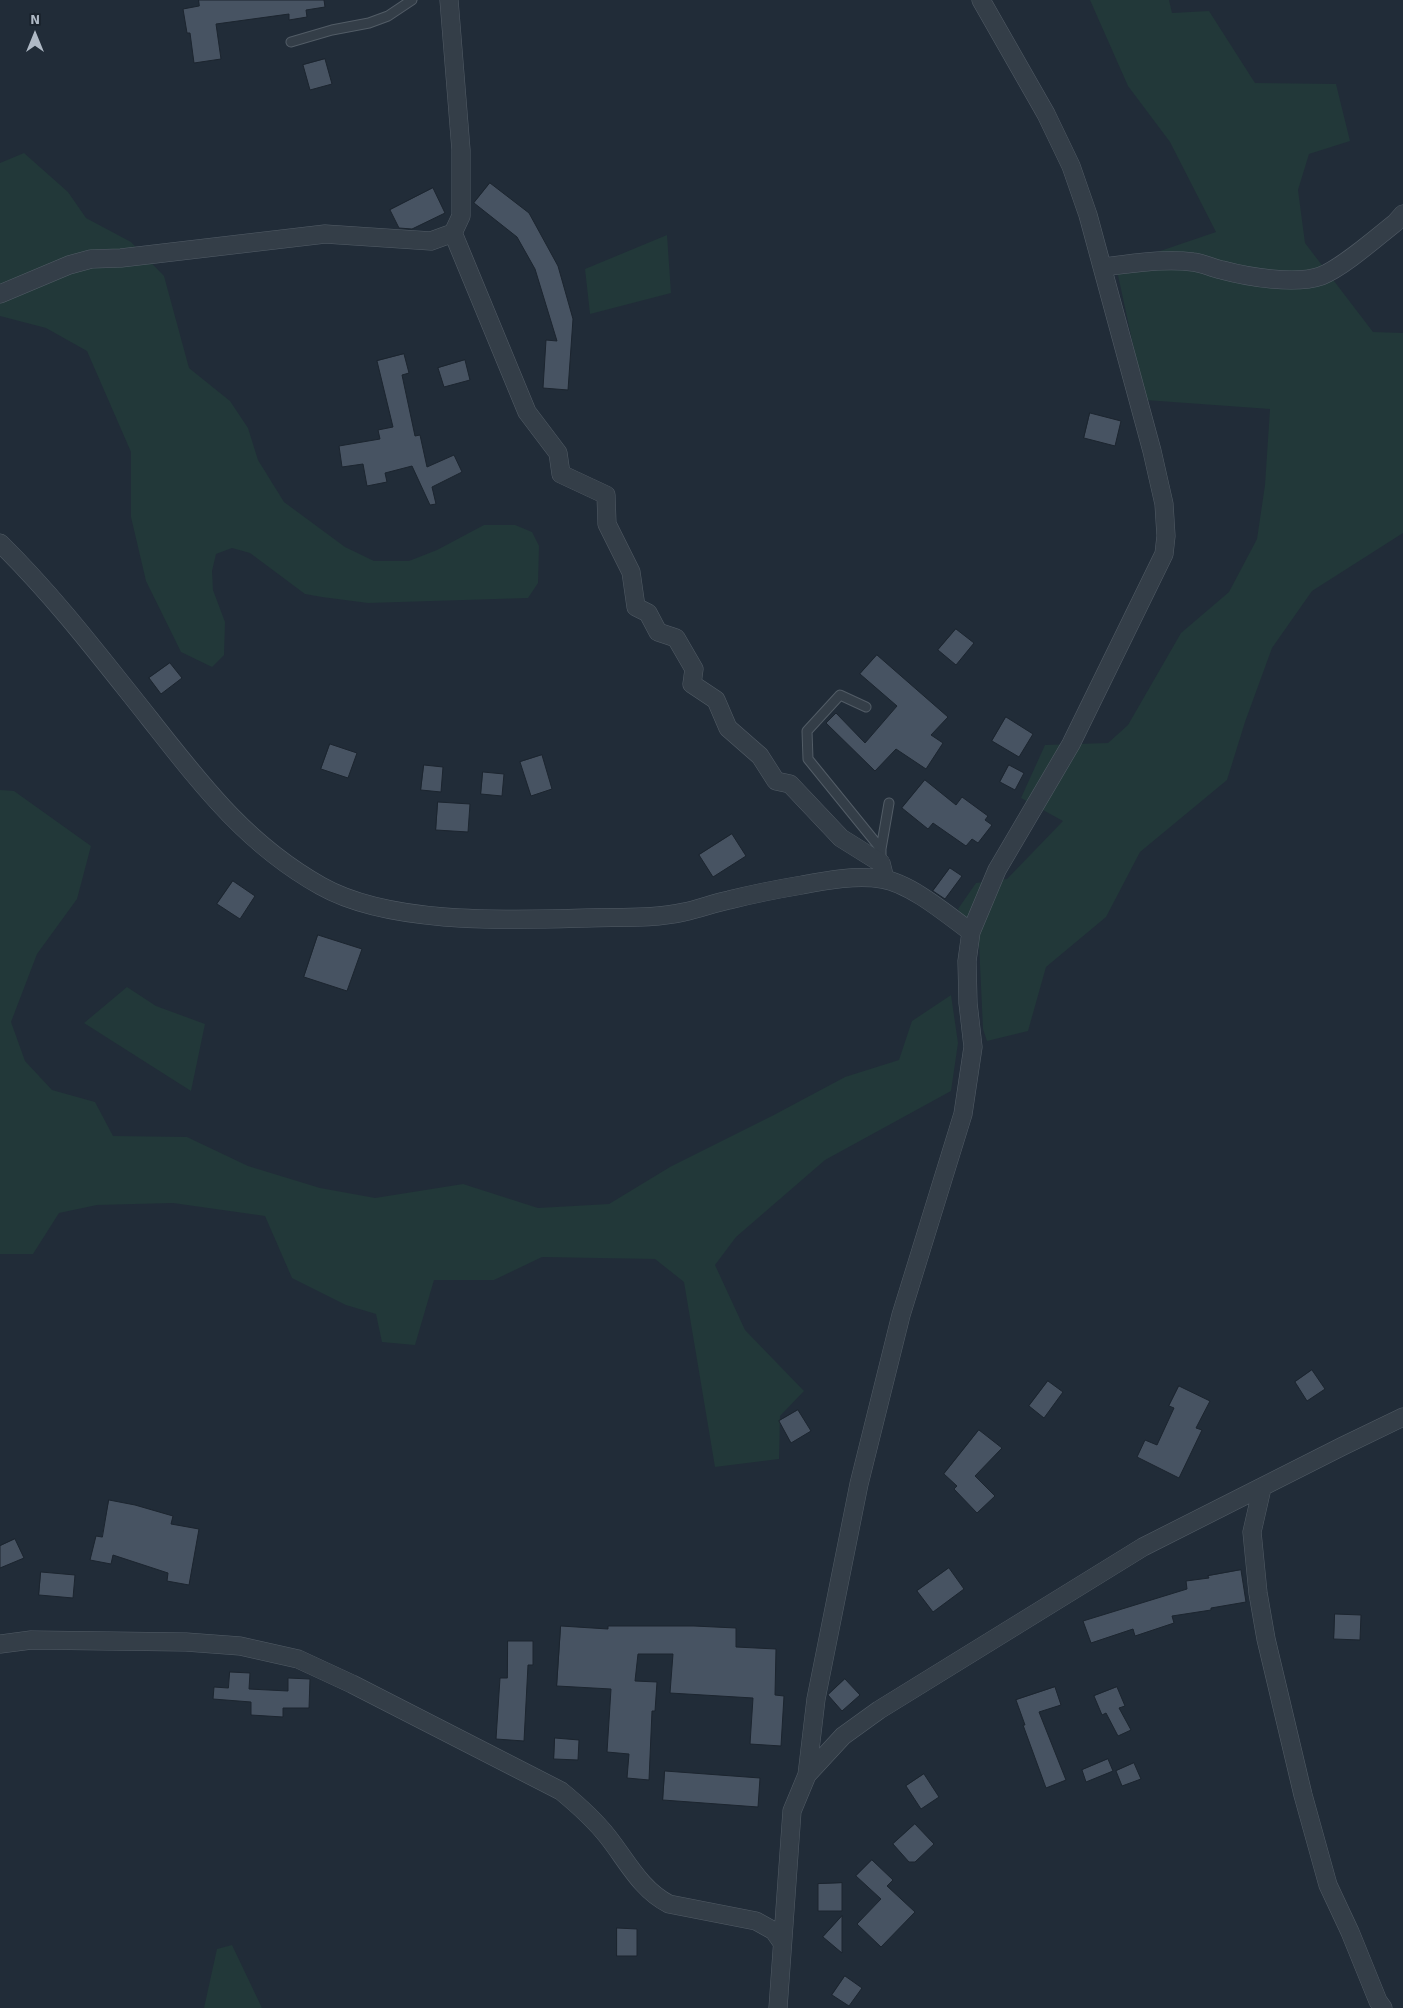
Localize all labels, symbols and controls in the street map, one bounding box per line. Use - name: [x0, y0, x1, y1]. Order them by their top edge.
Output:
- north arrow: [10, 10, 60, 60]
- text: N: [30, 11, 40, 28]

